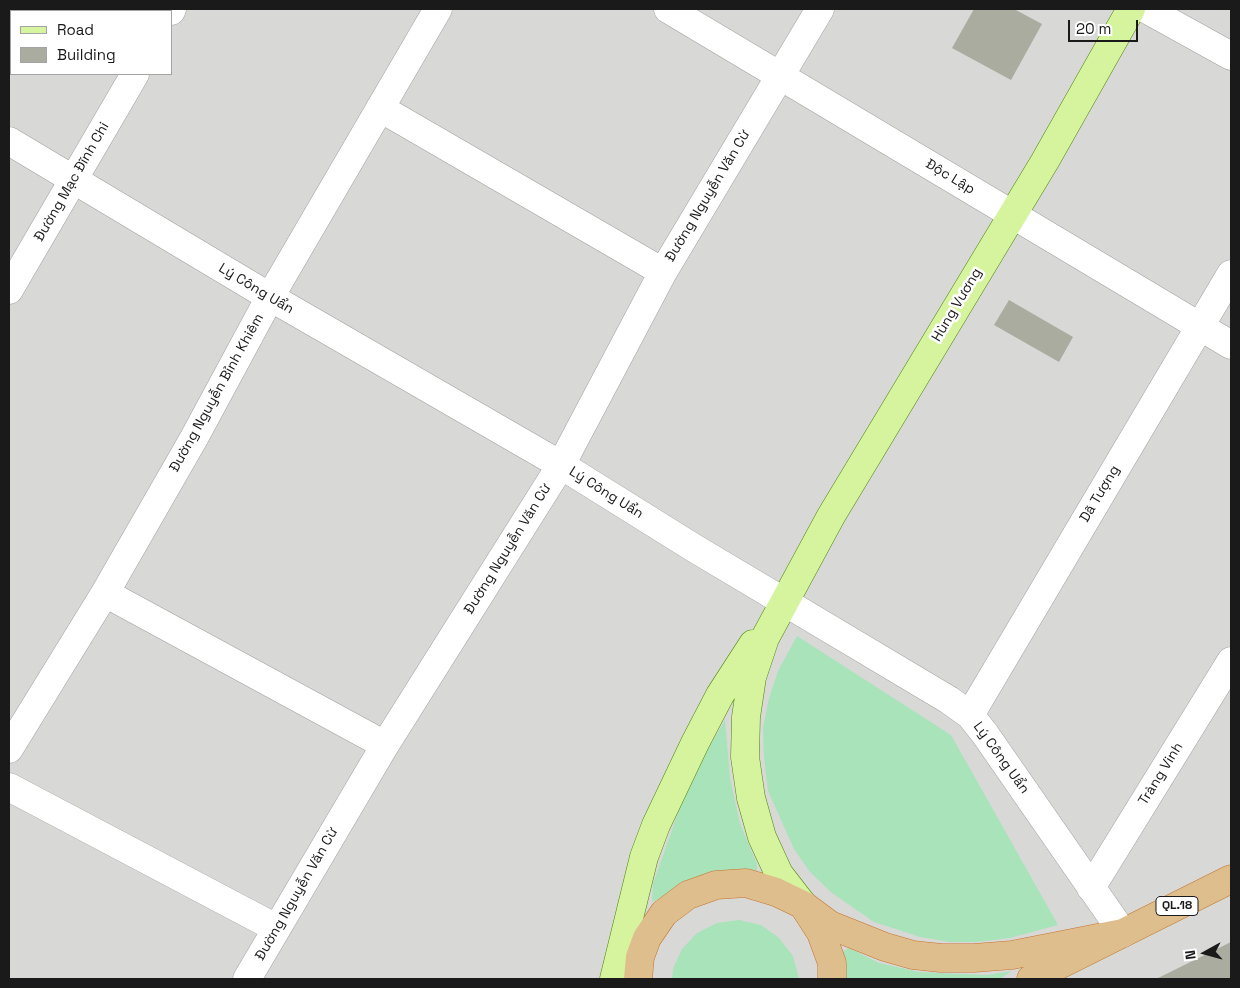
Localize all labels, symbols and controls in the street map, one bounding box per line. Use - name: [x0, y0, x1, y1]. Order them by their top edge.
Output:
- legend: [10, 10, 172, 75]
- scale bar: [1070, 10, 1140, 42]
- text: 20 m: [1076, 19, 1111, 38]
- text: Road: [57, 20, 94, 39]
- text: Building: [57, 45, 116, 64]
- street label: Đường Mạc Đĩnh Chi: [31, 119, 113, 245]
- street label: Đường Nguyễn Văn Cừ: [662, 127, 754, 265]
- street label: Độc Lập: [922, 156, 978, 198]
- street label: Lý Công Uẩn: [215, 260, 297, 318]
- street label: Hùng Vương: [928, 265, 986, 345]
- street label: Đường Nguyễn Bỉnh Khiêm: [166, 311, 268, 475]
- street label: Lý Công Uẩn: [566, 463, 646, 523]
- street label: Dã Tượng: [1076, 463, 1124, 525]
- street label: Đường Nguyễn Văn Cừ: [461, 481, 555, 617]
- street label: Lý Công Uẩn: [969, 719, 1033, 797]
- street label: Tràng Vinh: [1135, 740, 1187, 808]
- street label: Đường Nguyễn Văn Cừ: [252, 825, 342, 963]
- road number: QL.18: [1156, 896, 1198, 916]
- north arrow: [1180, 928, 1230, 978]
- text: N: [1181, 949, 1200, 961]

